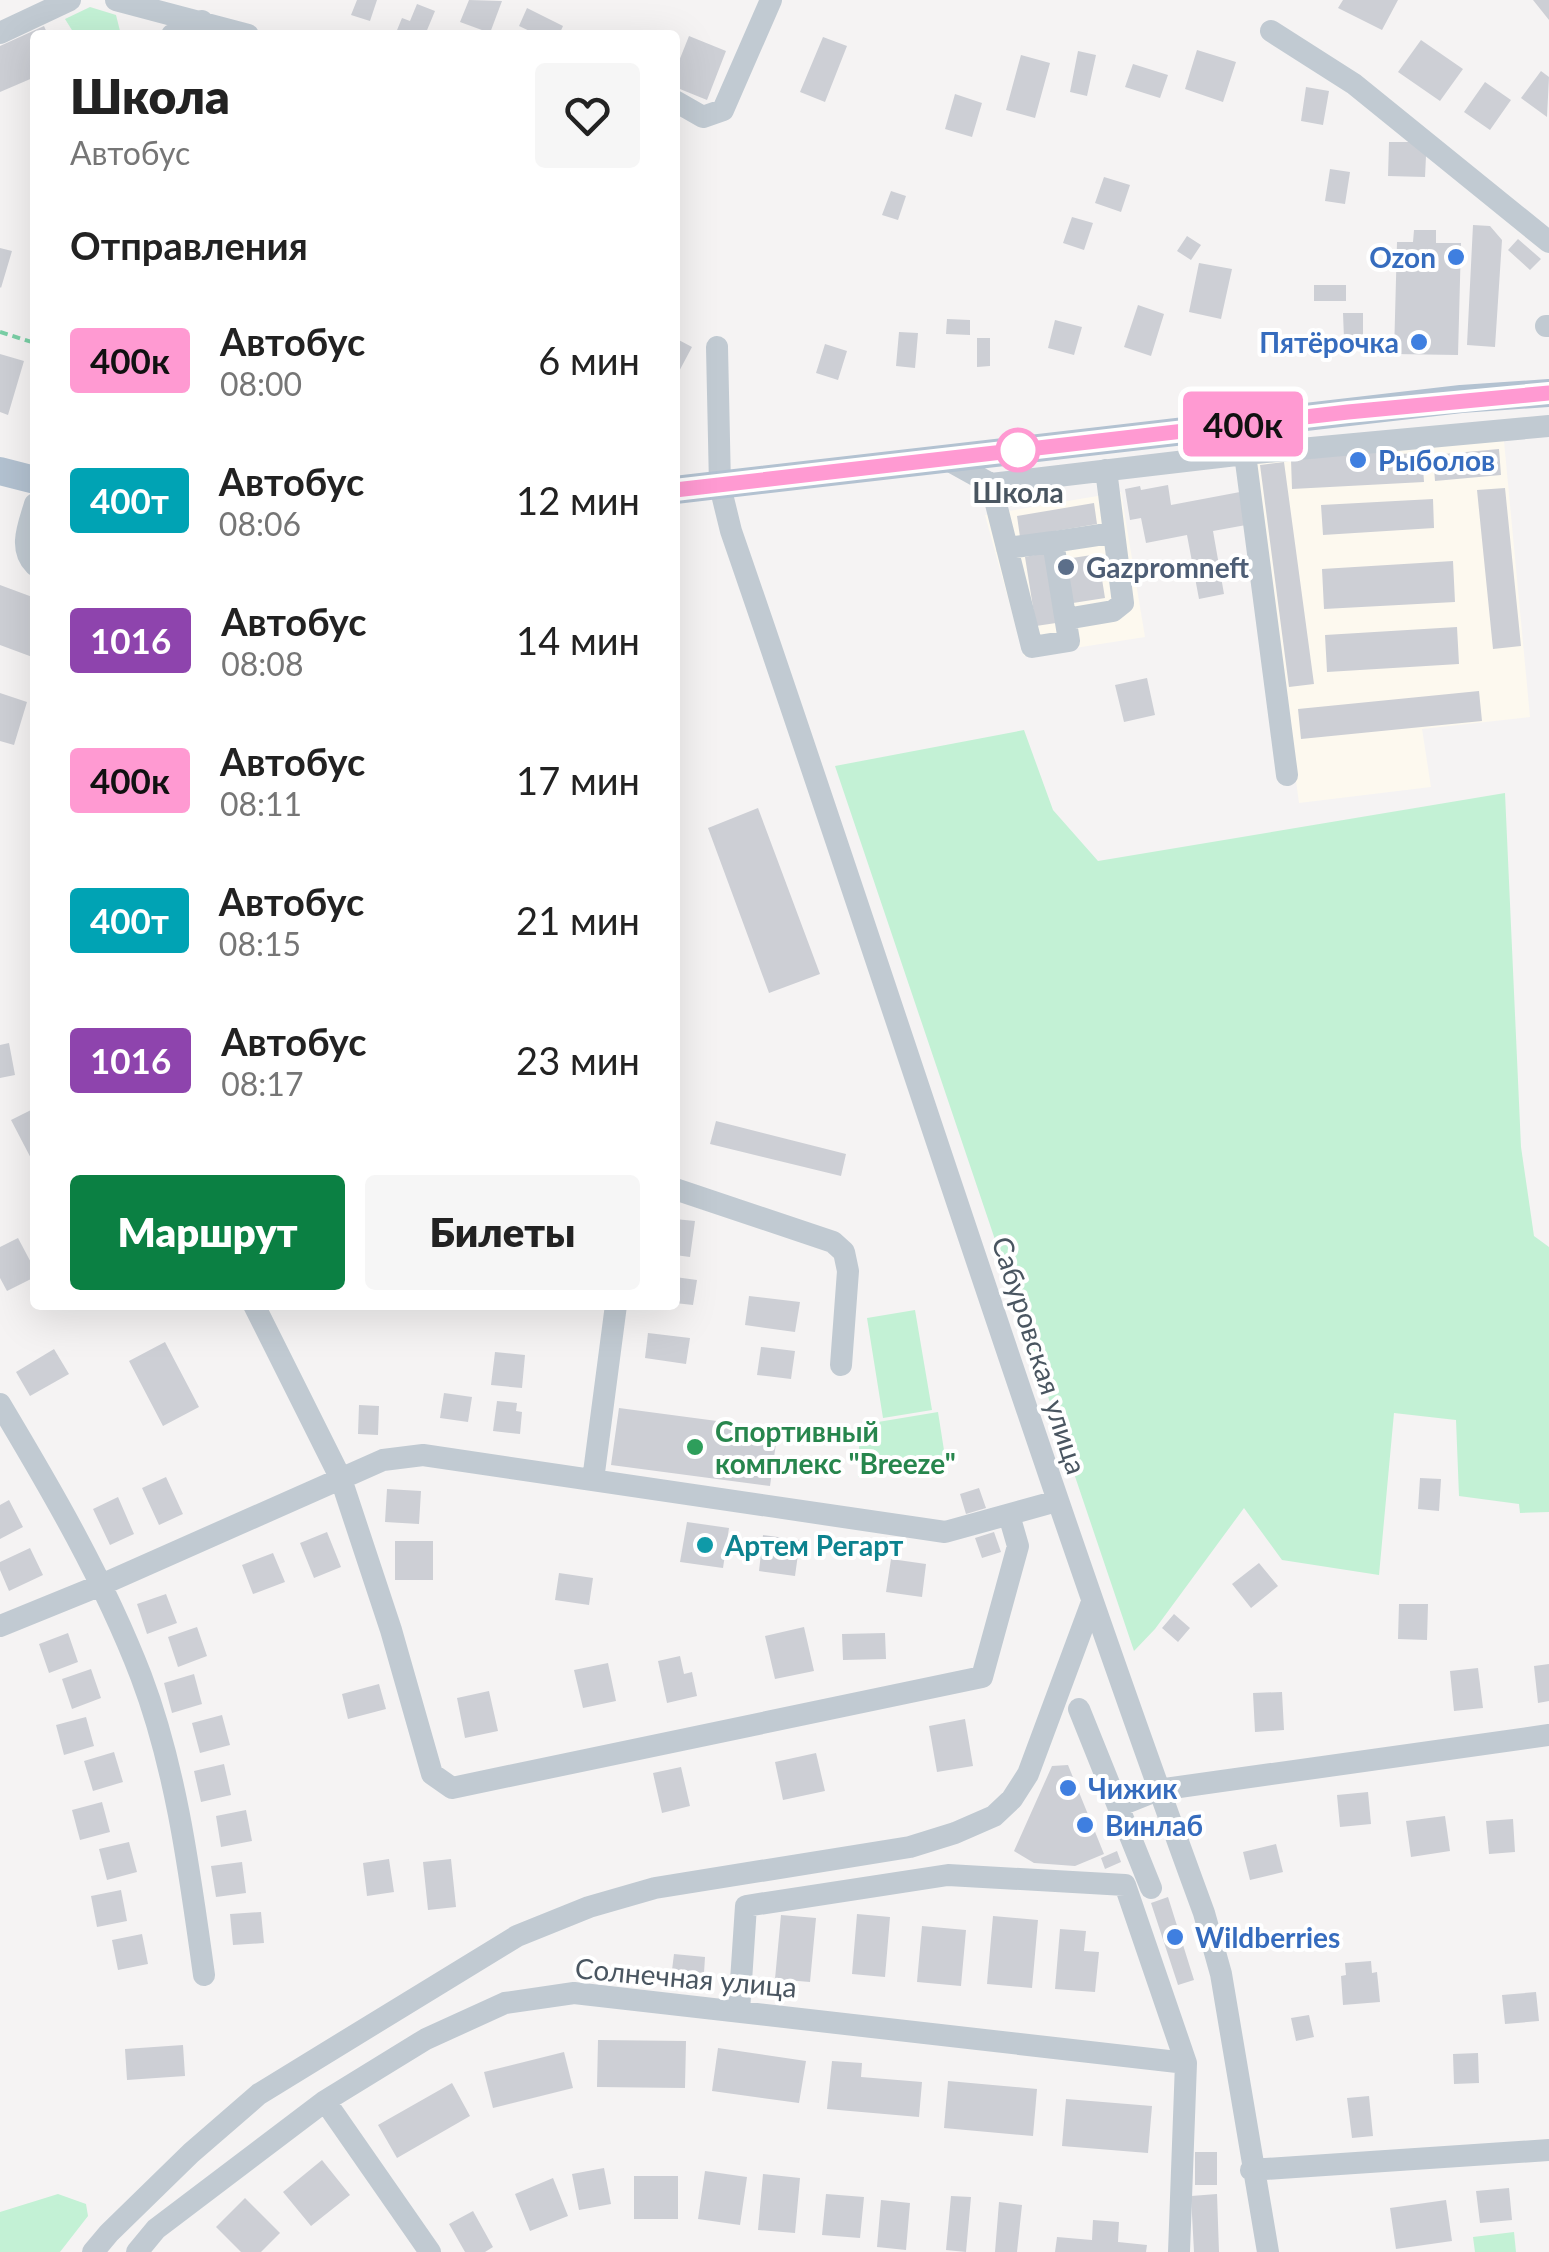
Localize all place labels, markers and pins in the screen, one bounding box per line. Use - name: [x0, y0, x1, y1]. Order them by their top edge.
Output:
- place label: Ozon: [1369, 240, 1436, 274]
- marker: Ozon: [1445, 246, 1467, 268]
- place label: Пятёрочка: [1259, 325, 1399, 359]
- marker: Пятёрочка: [1408, 331, 1430, 353]
- marker: Школа: [997, 429, 1039, 471]
- place label: Рыболов: [1378, 443, 1495, 477]
- marker: Рыболов: [1347, 449, 1369, 471]
- place label: Школа: [972, 475, 1064, 509]
- place label: Gazpromneft: [1086, 550, 1249, 584]
- marker: Gazpromneft: [1055, 556, 1077, 578]
- place label: Спортивный комплекс "Breeze": [715, 1414, 956, 1480]
- marker: Спортивный комплекс "Breeze": [684, 1436, 706, 1458]
- place label: Артем Регарт: [724, 1528, 904, 1562]
- marker: Артем Регарт: [694, 1534, 716, 1556]
- place label: Чижик: [1088, 1771, 1177, 1805]
- marker: Чижик: [1057, 1777, 1079, 1799]
- place label: Винлаб: [1105, 1808, 1203, 1842]
- marker: Винлаб: [1074, 1814, 1096, 1836]
- place label: Wildberries: [1195, 1920, 1340, 1954]
- marker: Wildberries: [1164, 1926, 1186, 1948]

